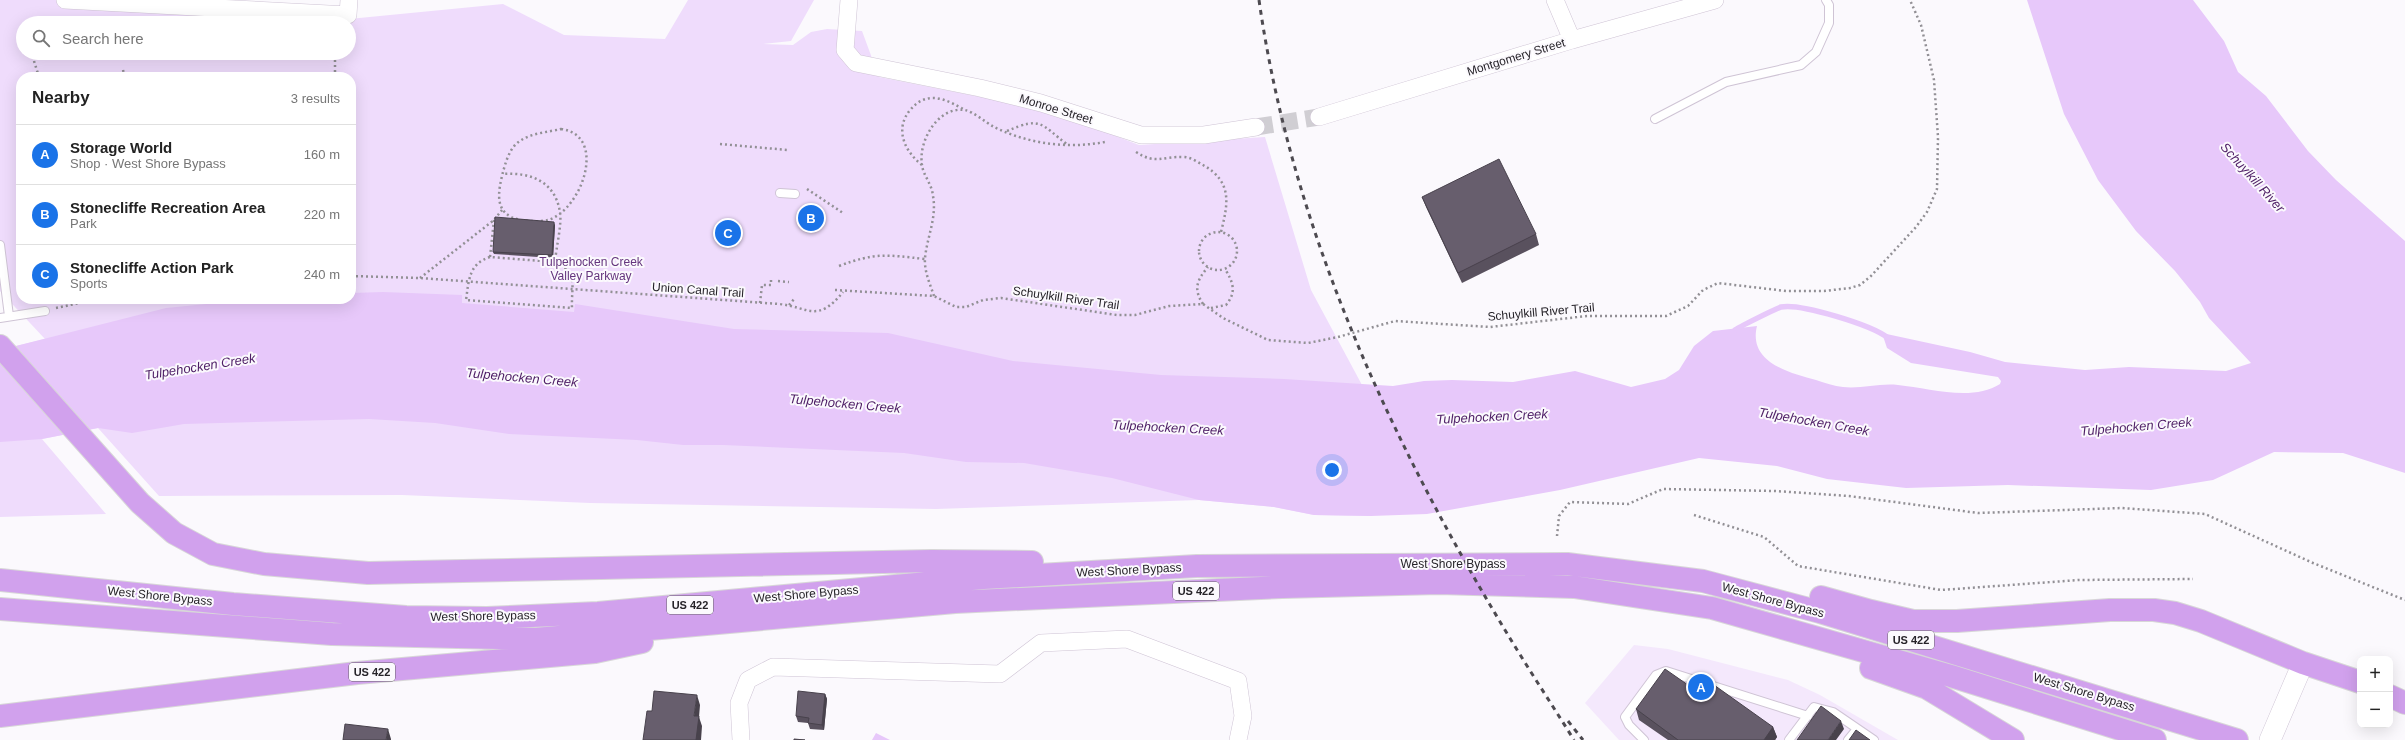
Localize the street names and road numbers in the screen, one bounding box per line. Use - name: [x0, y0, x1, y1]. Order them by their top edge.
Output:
- street label: Montgomery Street: [1465, 35, 1567, 79]
- street label: Monroe Street: [1018, 91, 1095, 127]
- street label: Union Canal Trail: [652, 280, 744, 300]
- street label: Schuylkill River Trail: [1012, 284, 1120, 312]
- street label: Schuylkill River Trail: [1487, 300, 1595, 324]
- street label: West Shore Bypass: [1400, 557, 1506, 571]
- street label: West Shore Bypass: [1076, 560, 1182, 580]
- street label: West Shore Bypass: [1720, 580, 1826, 620]
- street label: West Shore Bypass: [753, 582, 859, 606]
- road number: US 422: [1173, 582, 1219, 600]
- street label: West Shore Bypass: [107, 584, 213, 608]
- road number: US 422: [667, 596, 713, 614]
- street label: West Shore Bypass: [430, 608, 536, 624]
- road number: US 422: [1888, 631, 1934, 649]
- road number: US 422: [349, 663, 395, 681]
- street label: West Shore Bypass: [2032, 670, 2136, 714]

